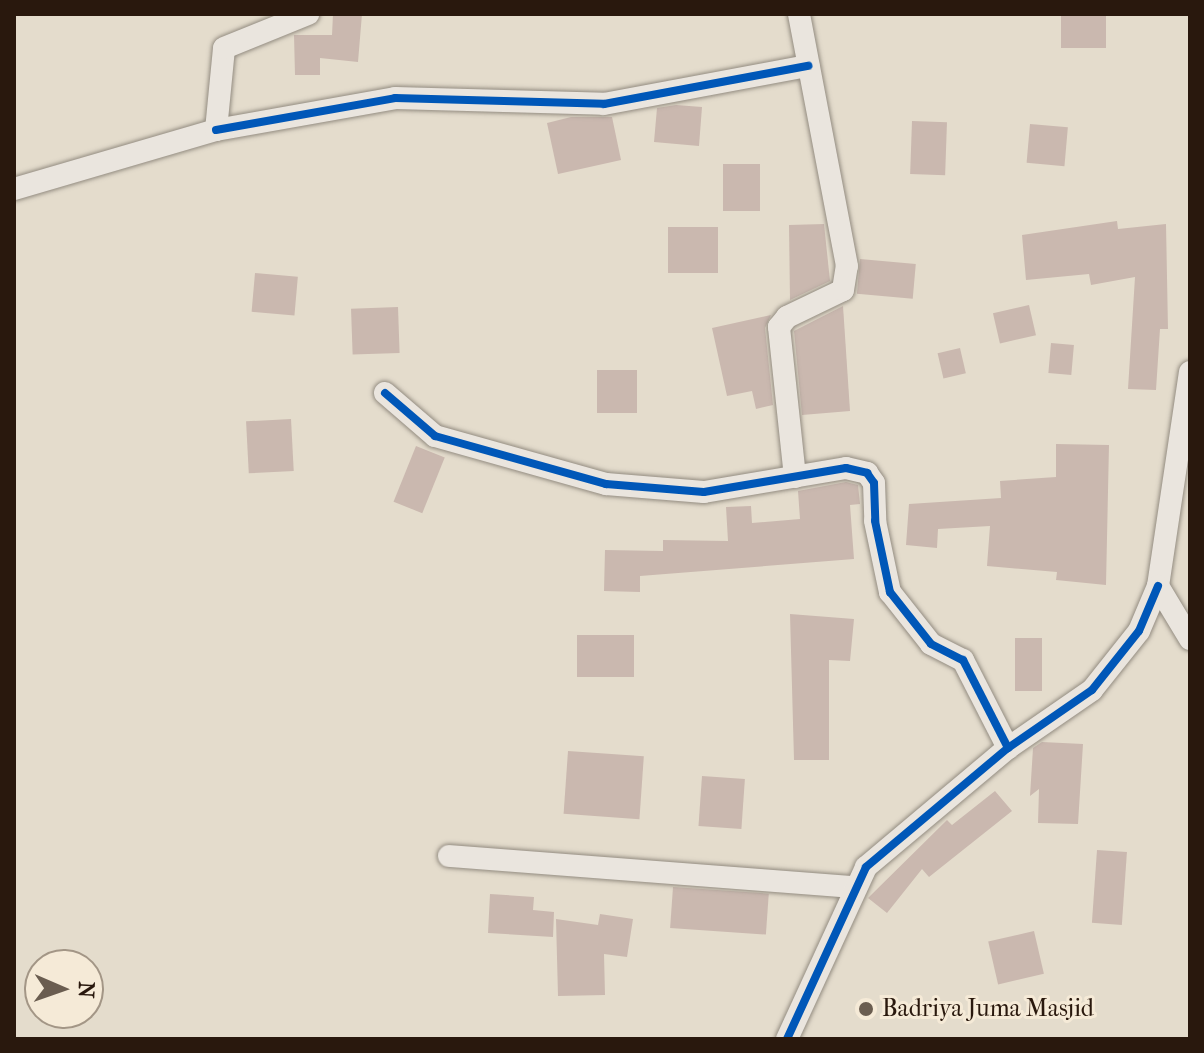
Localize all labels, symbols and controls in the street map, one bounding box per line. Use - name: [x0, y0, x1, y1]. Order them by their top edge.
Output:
- north arrow: [24, 949, 104, 1029]
- text: N: [73, 981, 99, 999]
- place label: Badriya Juma Masjid: [882, 995, 1094, 1023]
- marker: Badriya Juma Masjid: [857, 1000, 875, 1018]

